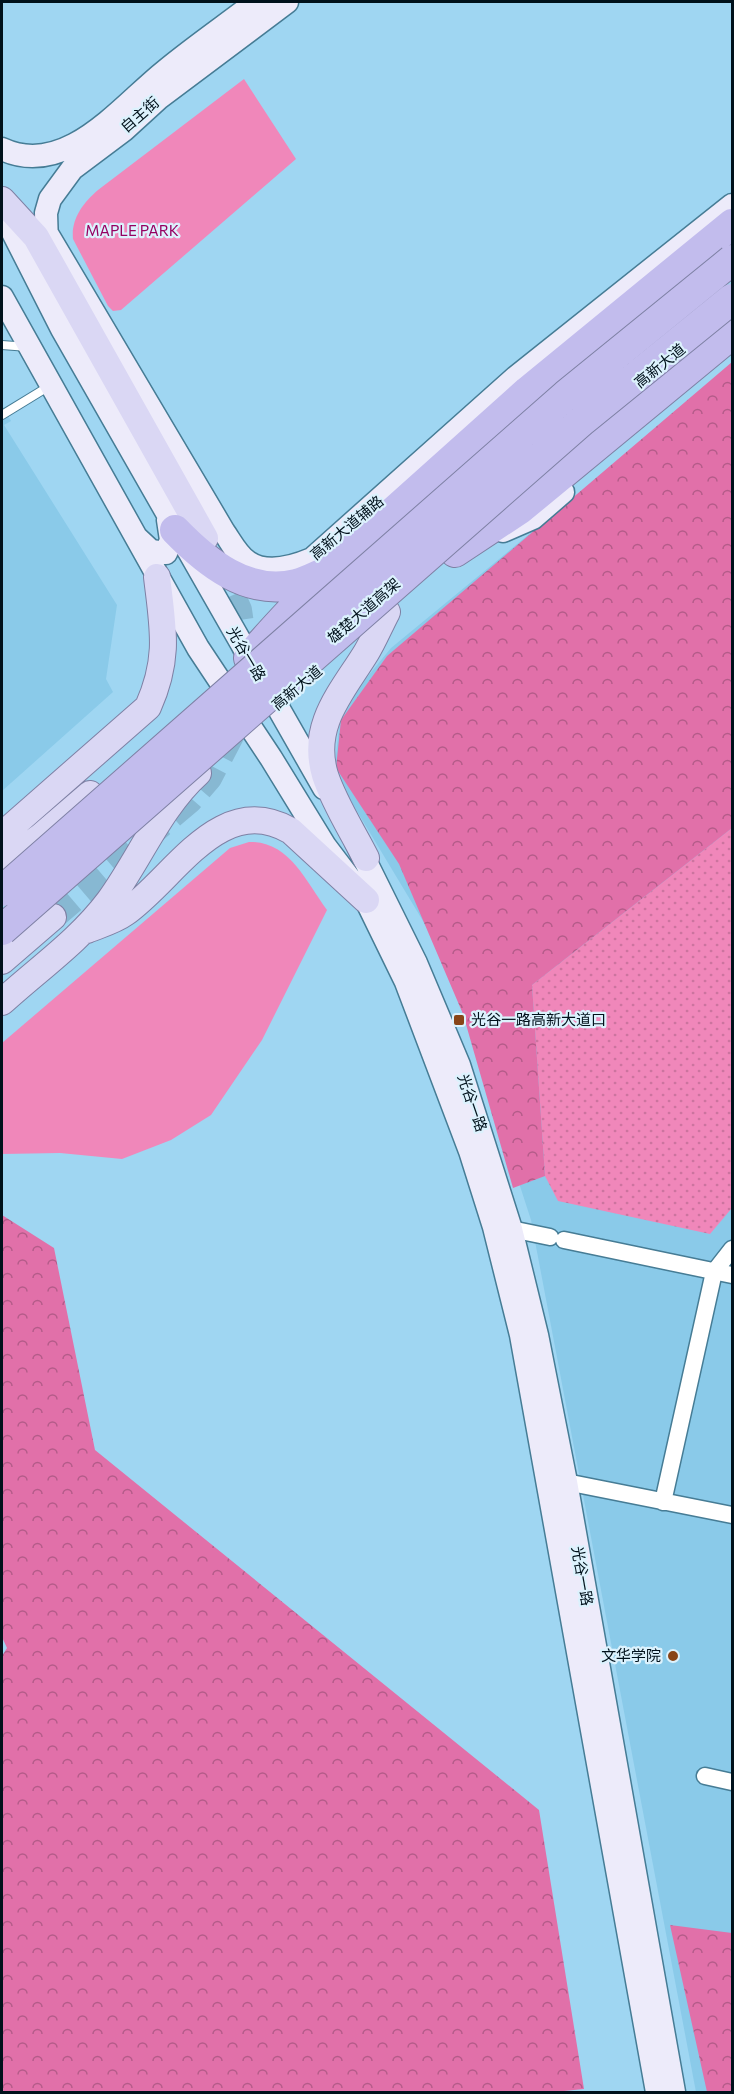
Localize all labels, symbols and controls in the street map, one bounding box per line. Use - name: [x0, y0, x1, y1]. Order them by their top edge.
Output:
- street label: 自主街: [116, 93, 162, 136]
- park label: MAPLE PARK: [85, 221, 179, 239]
- street label: 高新大道: [630, 339, 688, 391]
- street label: 高新大道辅路: [306, 491, 387, 563]
- street label: 雄楚大道高架: [323, 574, 403, 647]
- street label: 光谷一路: [224, 623, 270, 684]
- street label: 高新大道: [268, 661, 325, 713]
- place label: 光谷一路高新大道口: [471, 1010, 606, 1028]
- marker: 光谷一路高新大道口: [452, 1013, 466, 1027]
- street label: 光谷一路: [455, 1071, 491, 1134]
- street label: 光谷一路: [569, 1545, 597, 1607]
- place label: 文华学院: [601, 1646, 661, 1664]
- marker: 文华学院: [666, 1649, 680, 1663]

